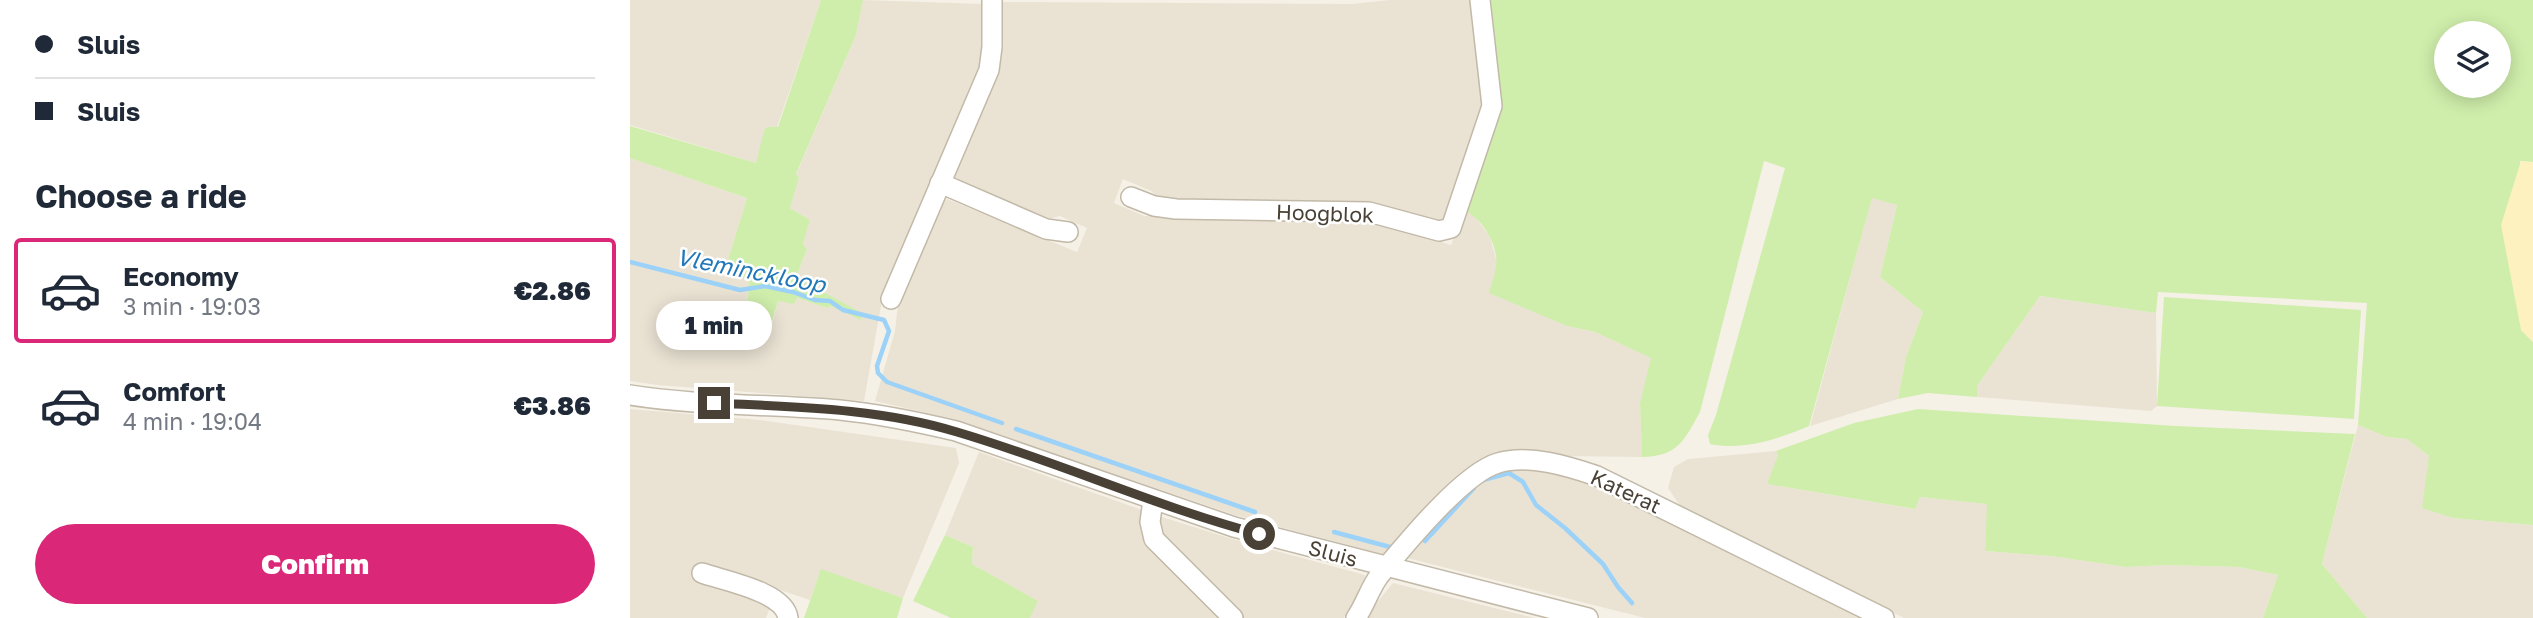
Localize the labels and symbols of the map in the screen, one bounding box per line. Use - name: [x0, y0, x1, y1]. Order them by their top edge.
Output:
- street label: Hoogblok: [1276, 198, 1375, 228]
- water label: Vleminckloop: [674, 242, 830, 298]
- callout: 1 min: [656, 302, 772, 350]
- route end: [698, 387, 730, 419]
- street label: Katerat: [1587, 463, 1665, 519]
- route start: [1243, 518, 1275, 550]
- street label: Sluis: [1306, 534, 1360, 572]

